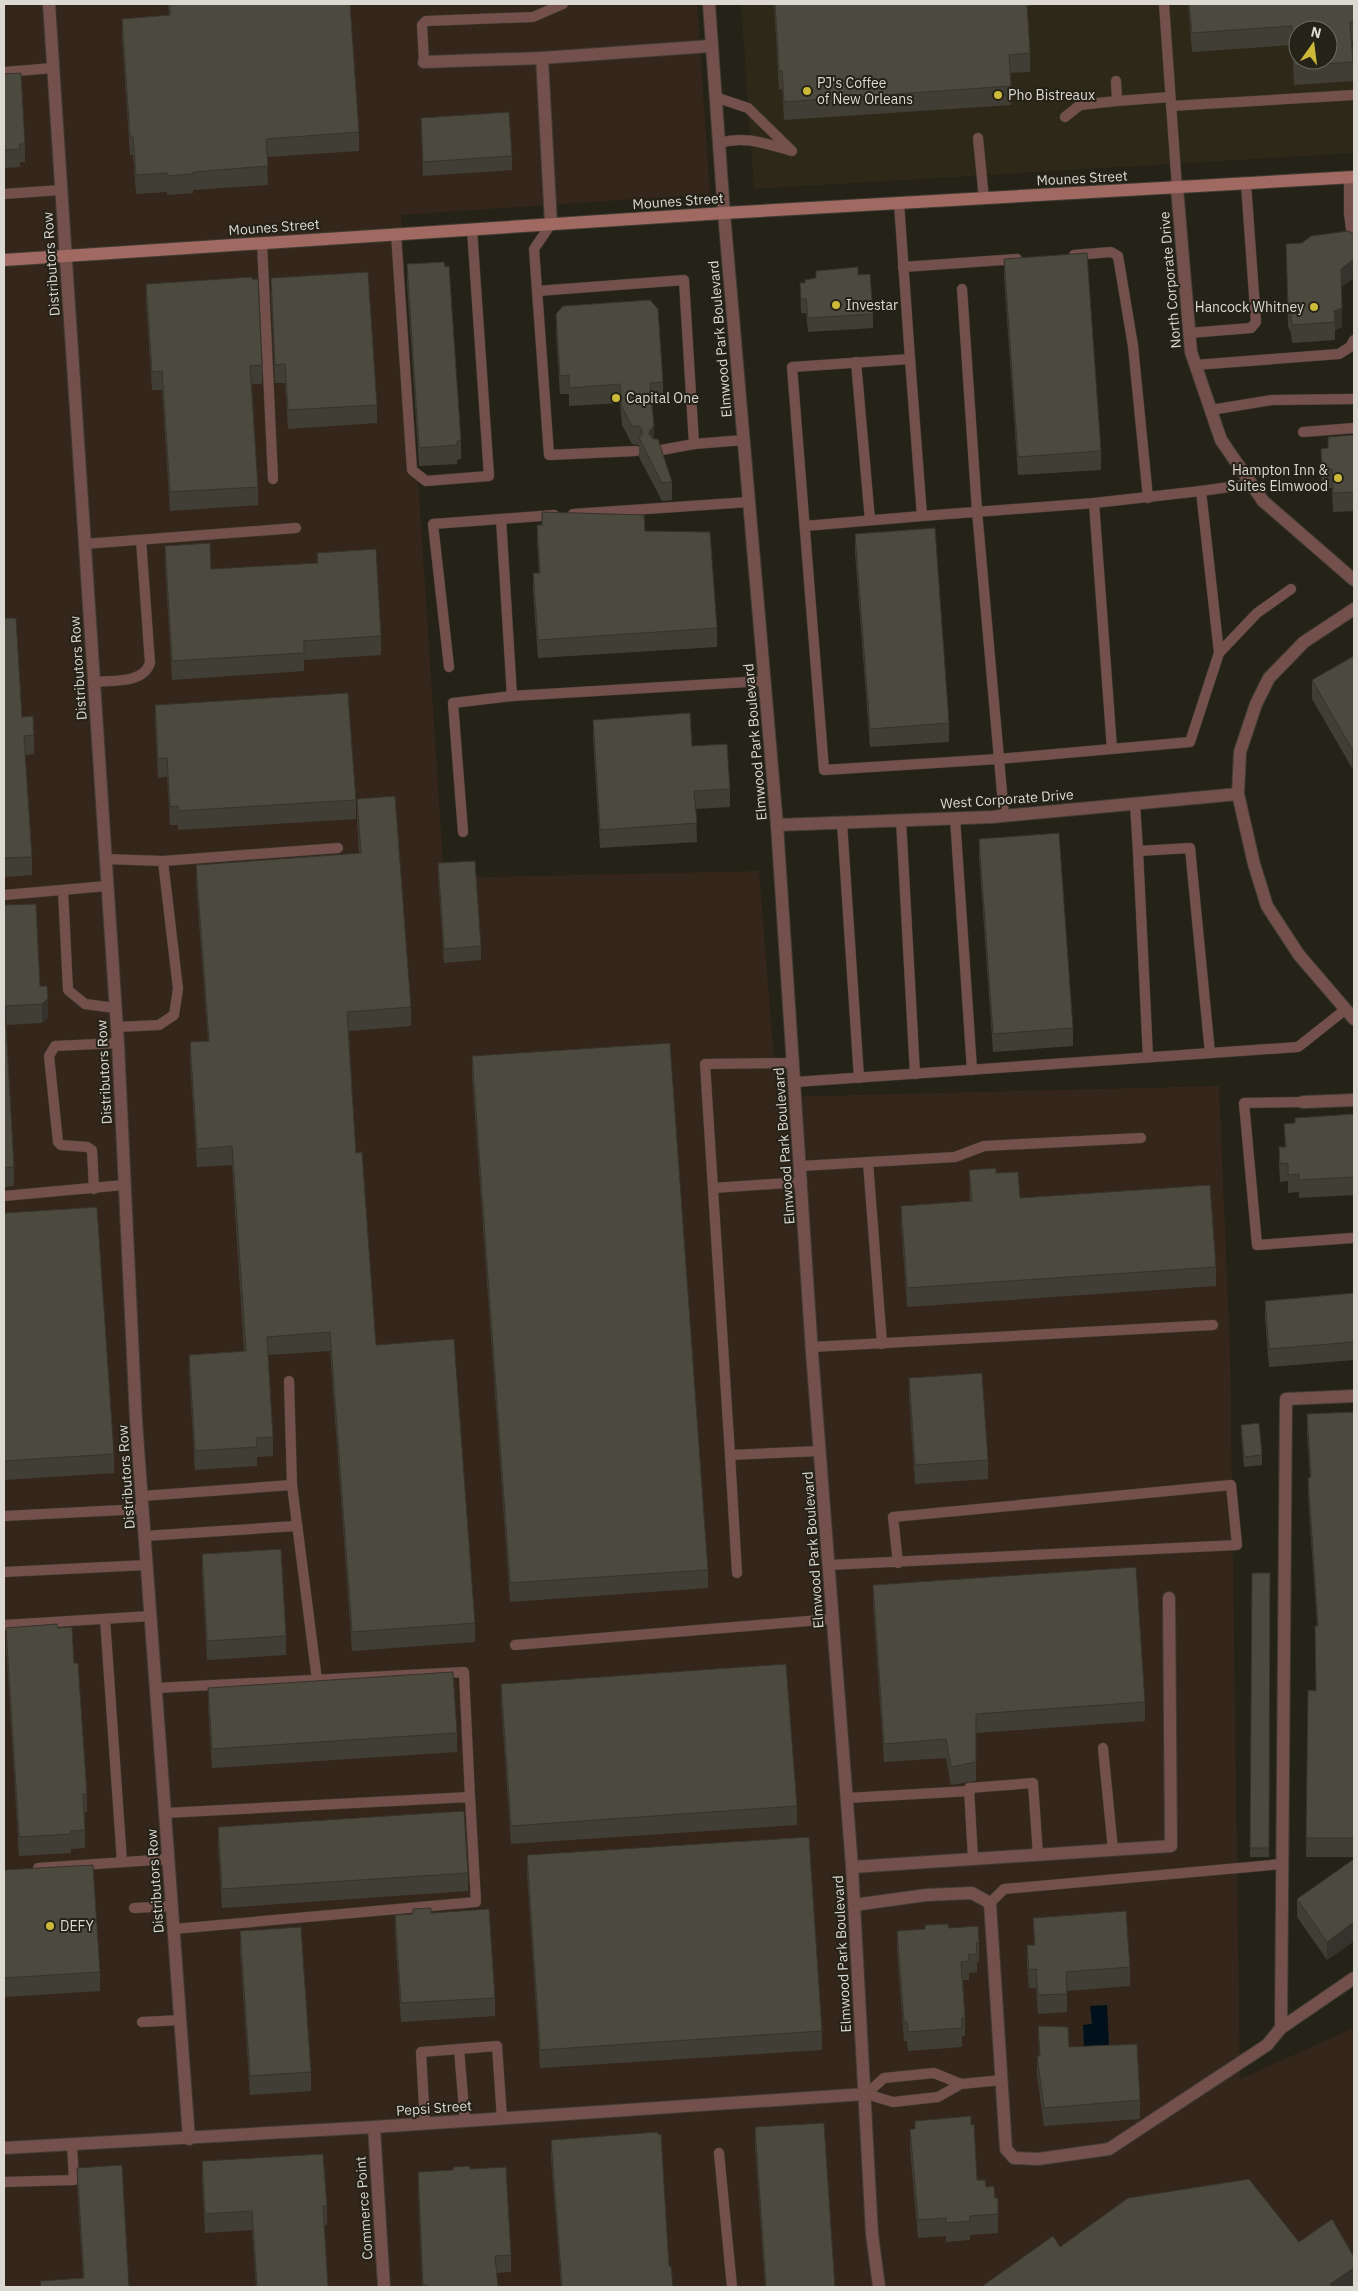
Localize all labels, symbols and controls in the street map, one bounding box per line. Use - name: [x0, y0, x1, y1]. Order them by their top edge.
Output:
- north arrow: [1288, 20, 1338, 70]
- text: N: [1309, 22, 1323, 42]
- place label: PJ's Coffee of New Orleans: [817, 74, 913, 108]
- marker: PJ's Coffee of New Orleans: [801, 85, 813, 97]
- place label: Pho Bistreaux: [1008, 86, 1095, 104]
- marker: Pho Bistreaux: [992, 89, 1004, 101]
- street label: Mounes Street: [1036, 167, 1128, 189]
- street label: Mounes Street: [632, 189, 724, 213]
- street label: North Corporate Drive: [1155, 210, 1185, 349]
- street label: Distributors Row: [38, 211, 64, 317]
- street label: Mounes Street: [228, 215, 320, 239]
- street label: Elmwood Park Boulevard: [704, 260, 736, 418]
- place label: Investar: [846, 296, 898, 314]
- place label: Hancock Whitney: [1195, 298, 1304, 316]
- marker: Investar: [830, 299, 842, 311]
- marker: Hancock Whitney: [1308, 301, 1320, 313]
- place label: Capital One: [626, 389, 699, 407]
- marker: Capital One: [610, 392, 622, 404]
- place label: Hampton Inn & Suites Elmwood: [1227, 461, 1328, 495]
- marker: Hampton Inn & Suites Elmwood: [1332, 472, 1344, 484]
- street label: Distributors Row: [65, 615, 91, 721]
- street label: Elmwood Park Boulevard: [739, 663, 771, 821]
- street label: West Corporate Drive: [940, 785, 1074, 813]
- street label: Distributors Row: [92, 1019, 116, 1125]
- street label: Elmwood Park Boulevard: [770, 1067, 798, 1225]
- street label: Distributors Row: [113, 1424, 139, 1530]
- street label: Elmwood Park Boulevard: [799, 1471, 827, 1629]
- street label: Distributors Row: [142, 1828, 168, 1934]
- street label: Elmwood Park Boulevard: [829, 1875, 855, 2033]
- place label: DEFY: [60, 1917, 94, 1935]
- marker: DEFY: [44, 1920, 56, 1932]
- street label: Pepsi Street: [395, 2096, 473, 2120]
- street label: Commerce Point: [351, 2155, 377, 2261]

